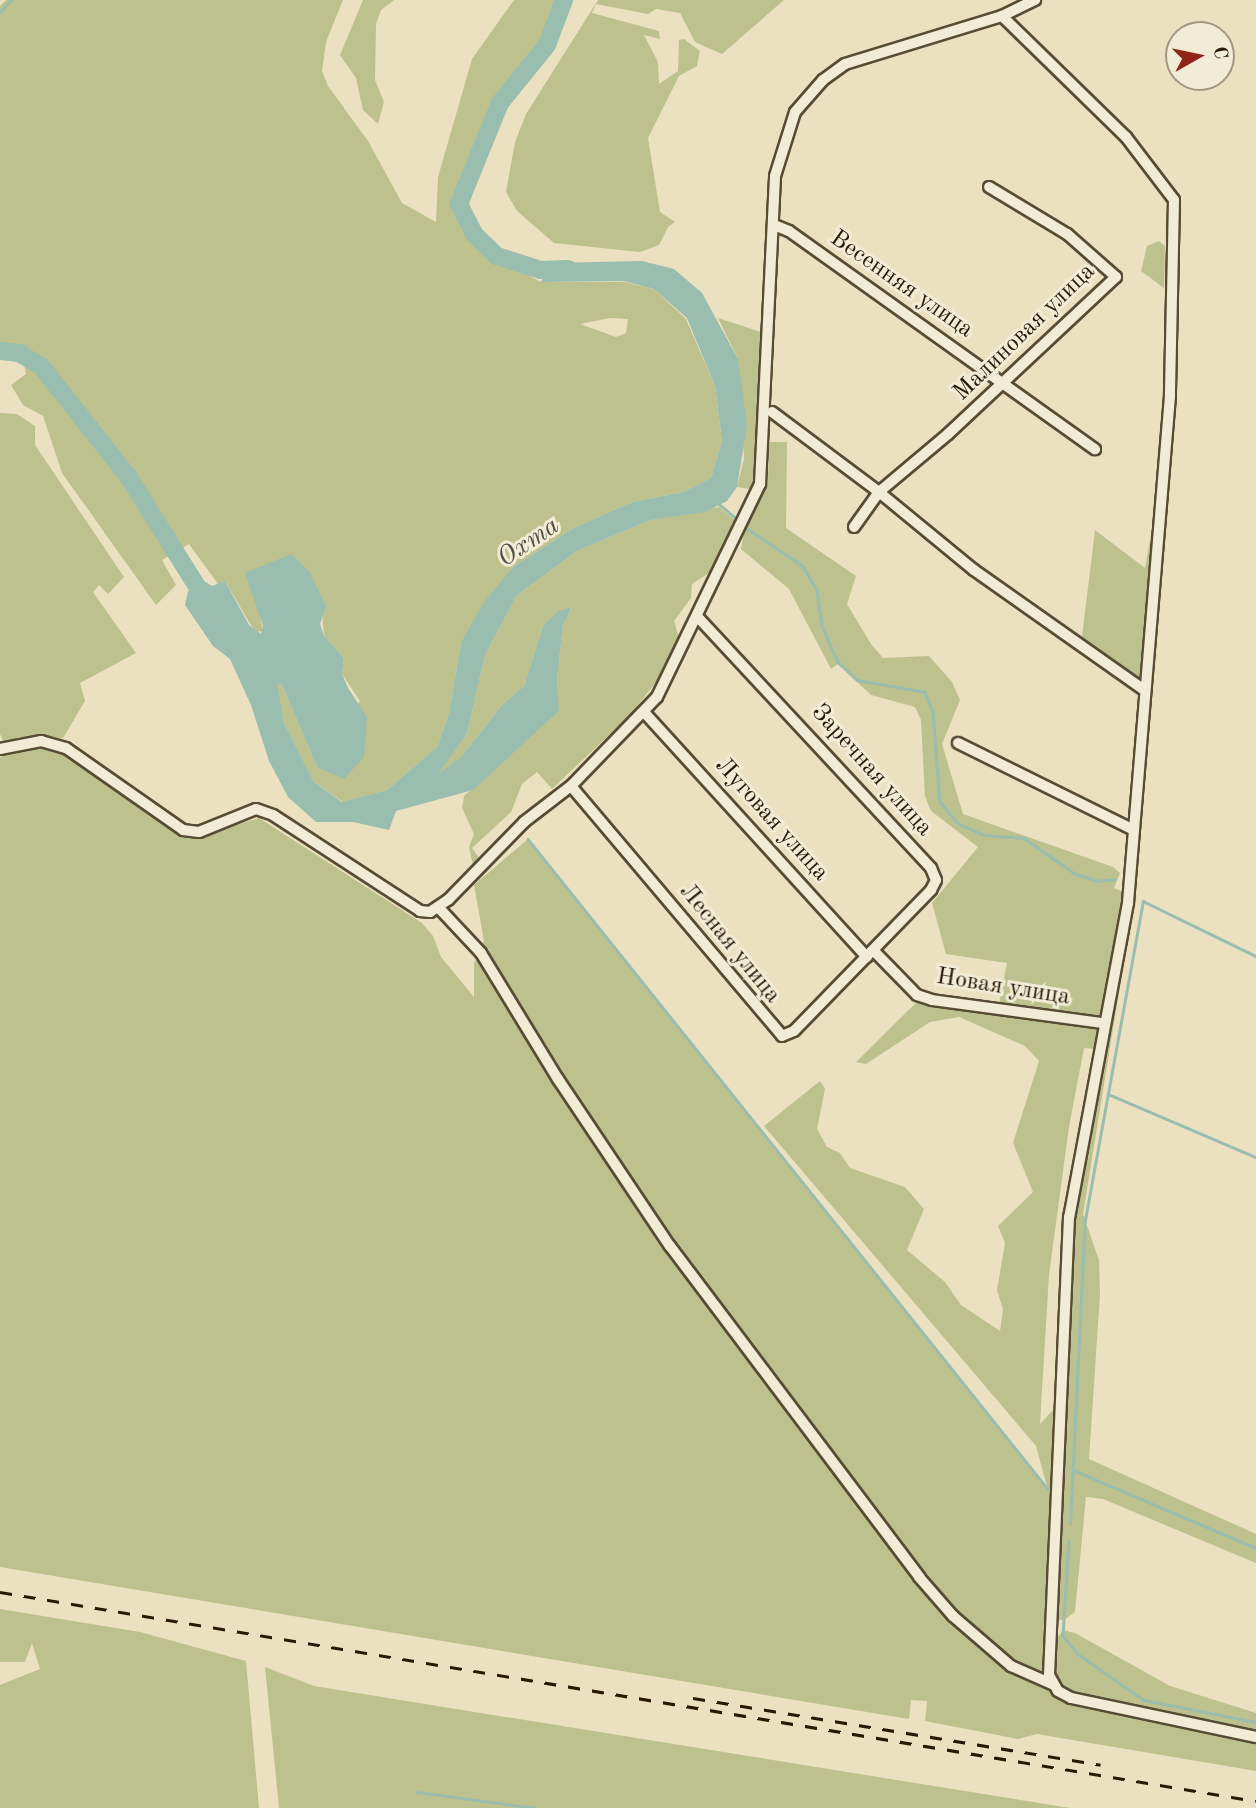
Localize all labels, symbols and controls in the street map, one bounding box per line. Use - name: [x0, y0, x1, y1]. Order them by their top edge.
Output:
- north arrow: [1165, 21, 1235, 91]
- text: С: [1209, 45, 1230, 61]
- street label: Весенняя улица: [824, 225, 978, 345]
- street label: Малиновая улица: [948, 258, 1102, 408]
- water label: Охта: [492, 511, 566, 575]
- street label: Заречная улица: [804, 699, 938, 843]
- street label: Луговая улица: [708, 752, 834, 888]
- street label: Лесная улица: [672, 878, 786, 1010]
- street label: Новая улица: [934, 963, 1072, 1013]

